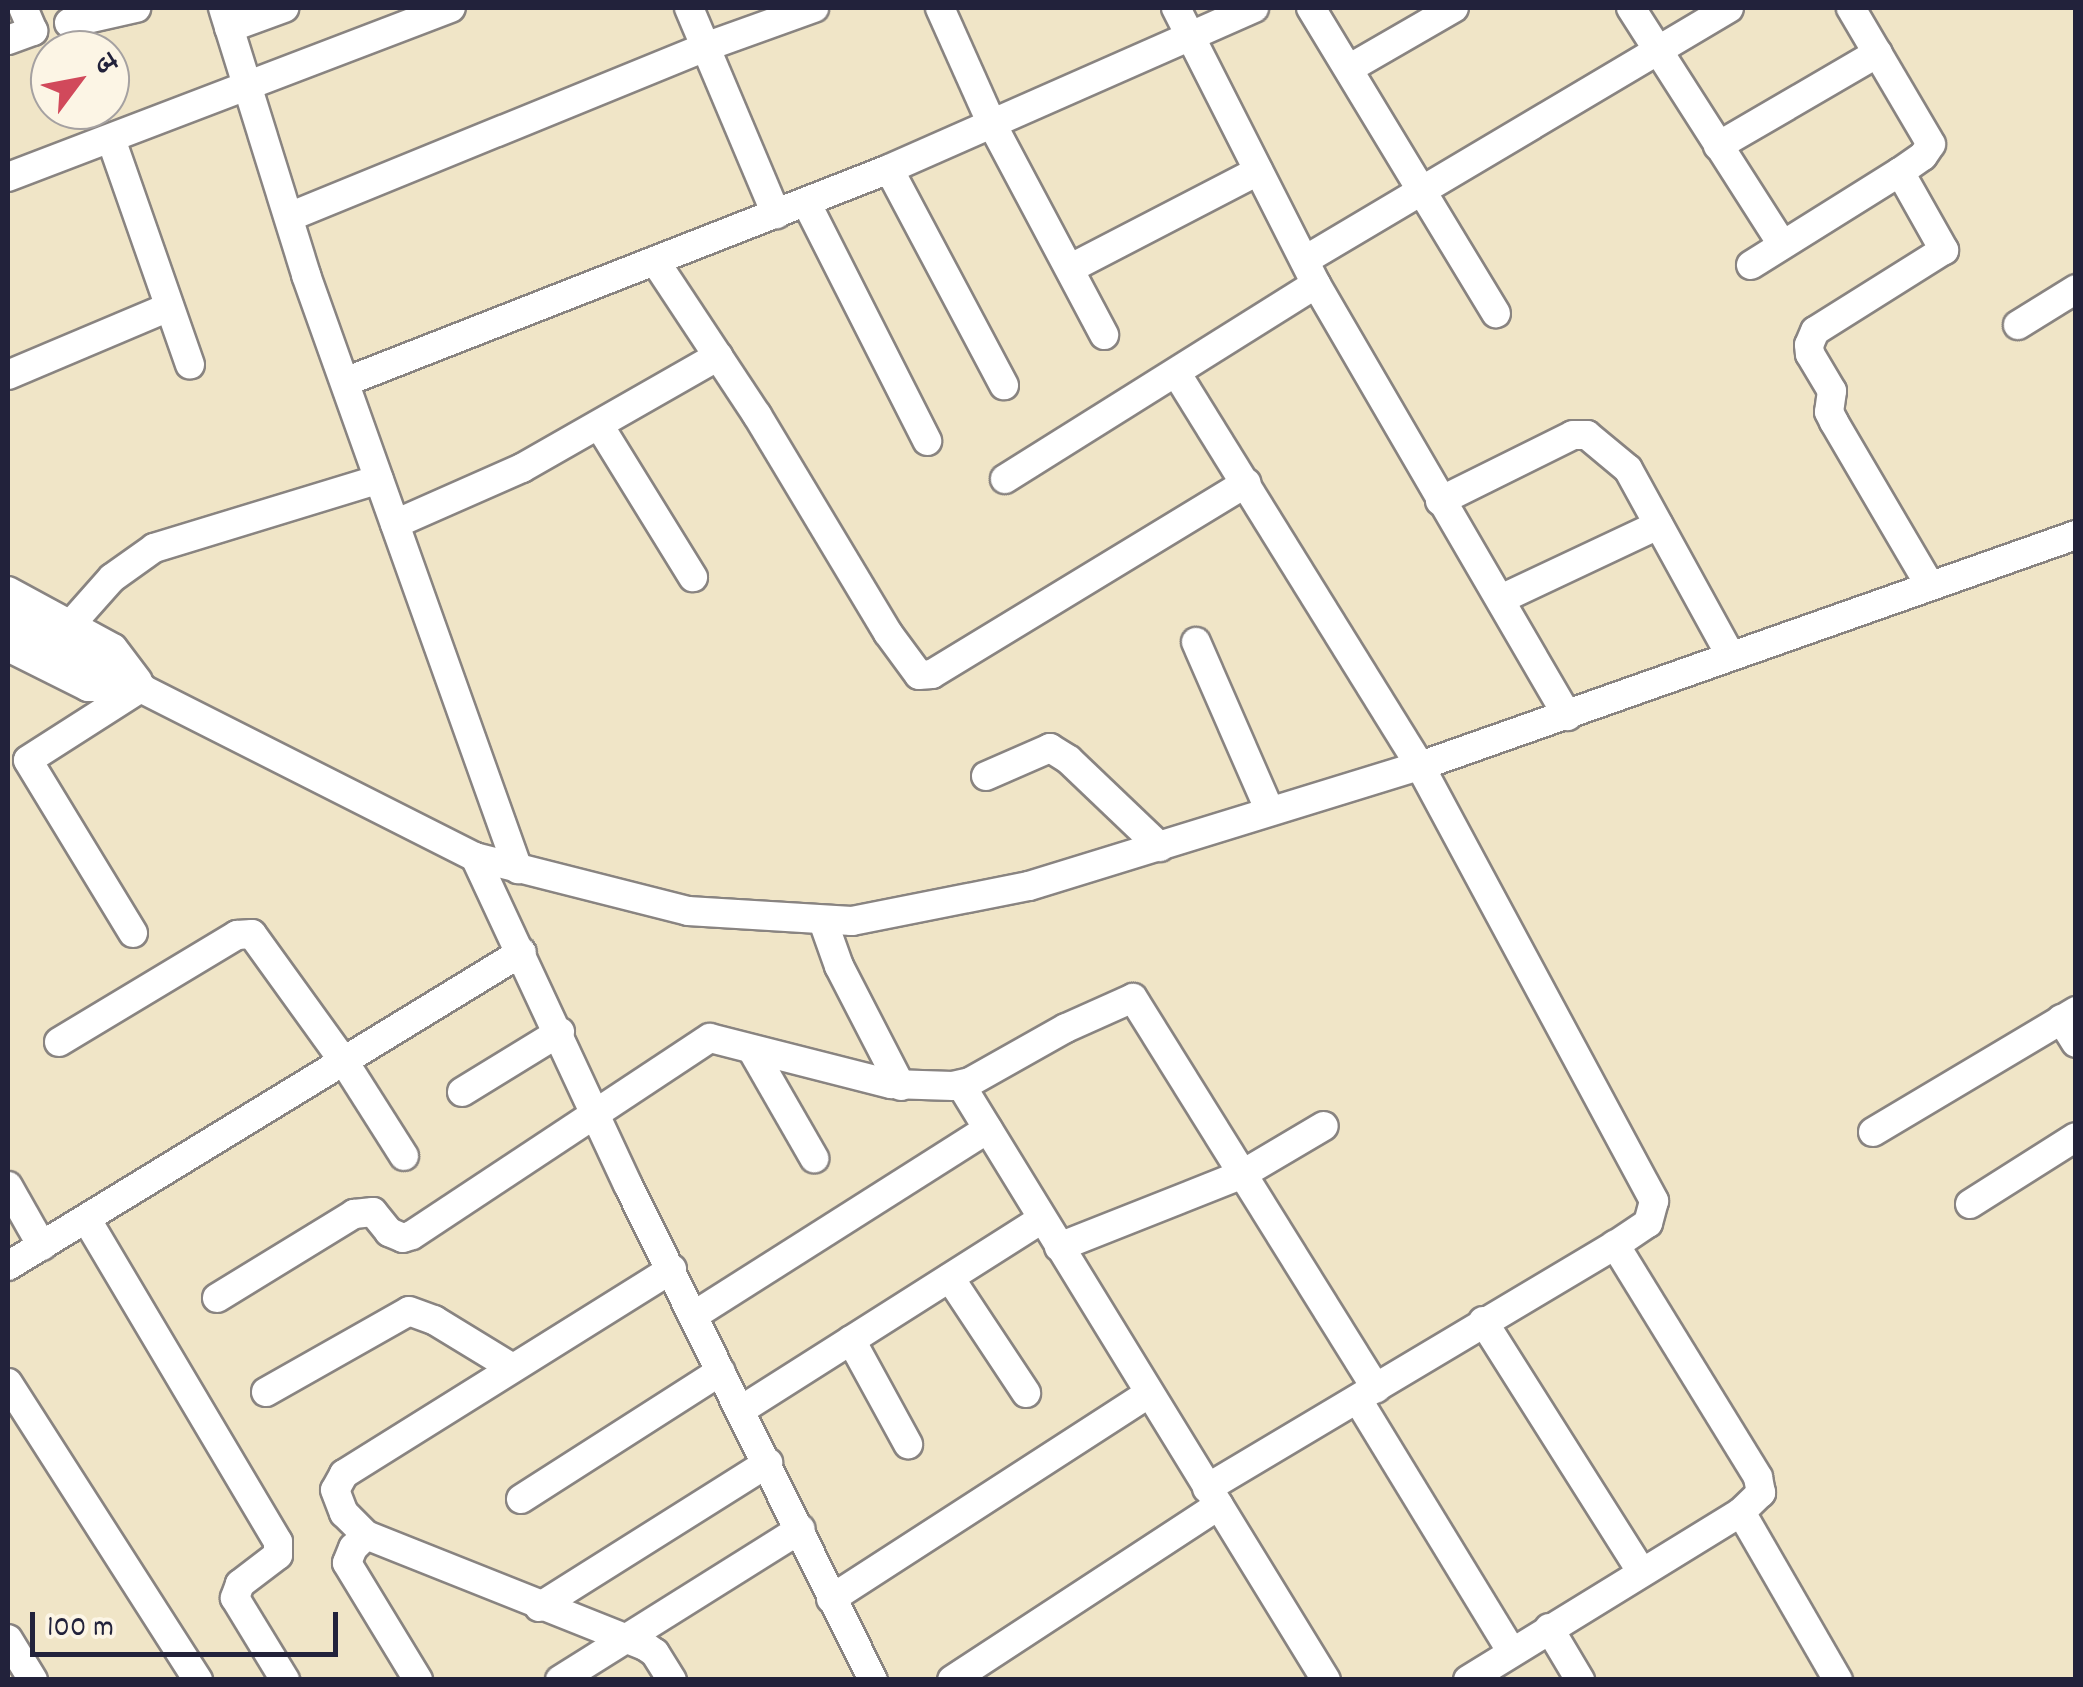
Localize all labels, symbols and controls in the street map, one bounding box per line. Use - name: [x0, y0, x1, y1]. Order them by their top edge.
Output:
- north arrow: [30, 30, 130, 130]
- text: उ: [83, 48, 125, 82]
- scale bar: [35, 1592, 342, 1654]
- text: 100 m: [47, 1608, 114, 1651]

